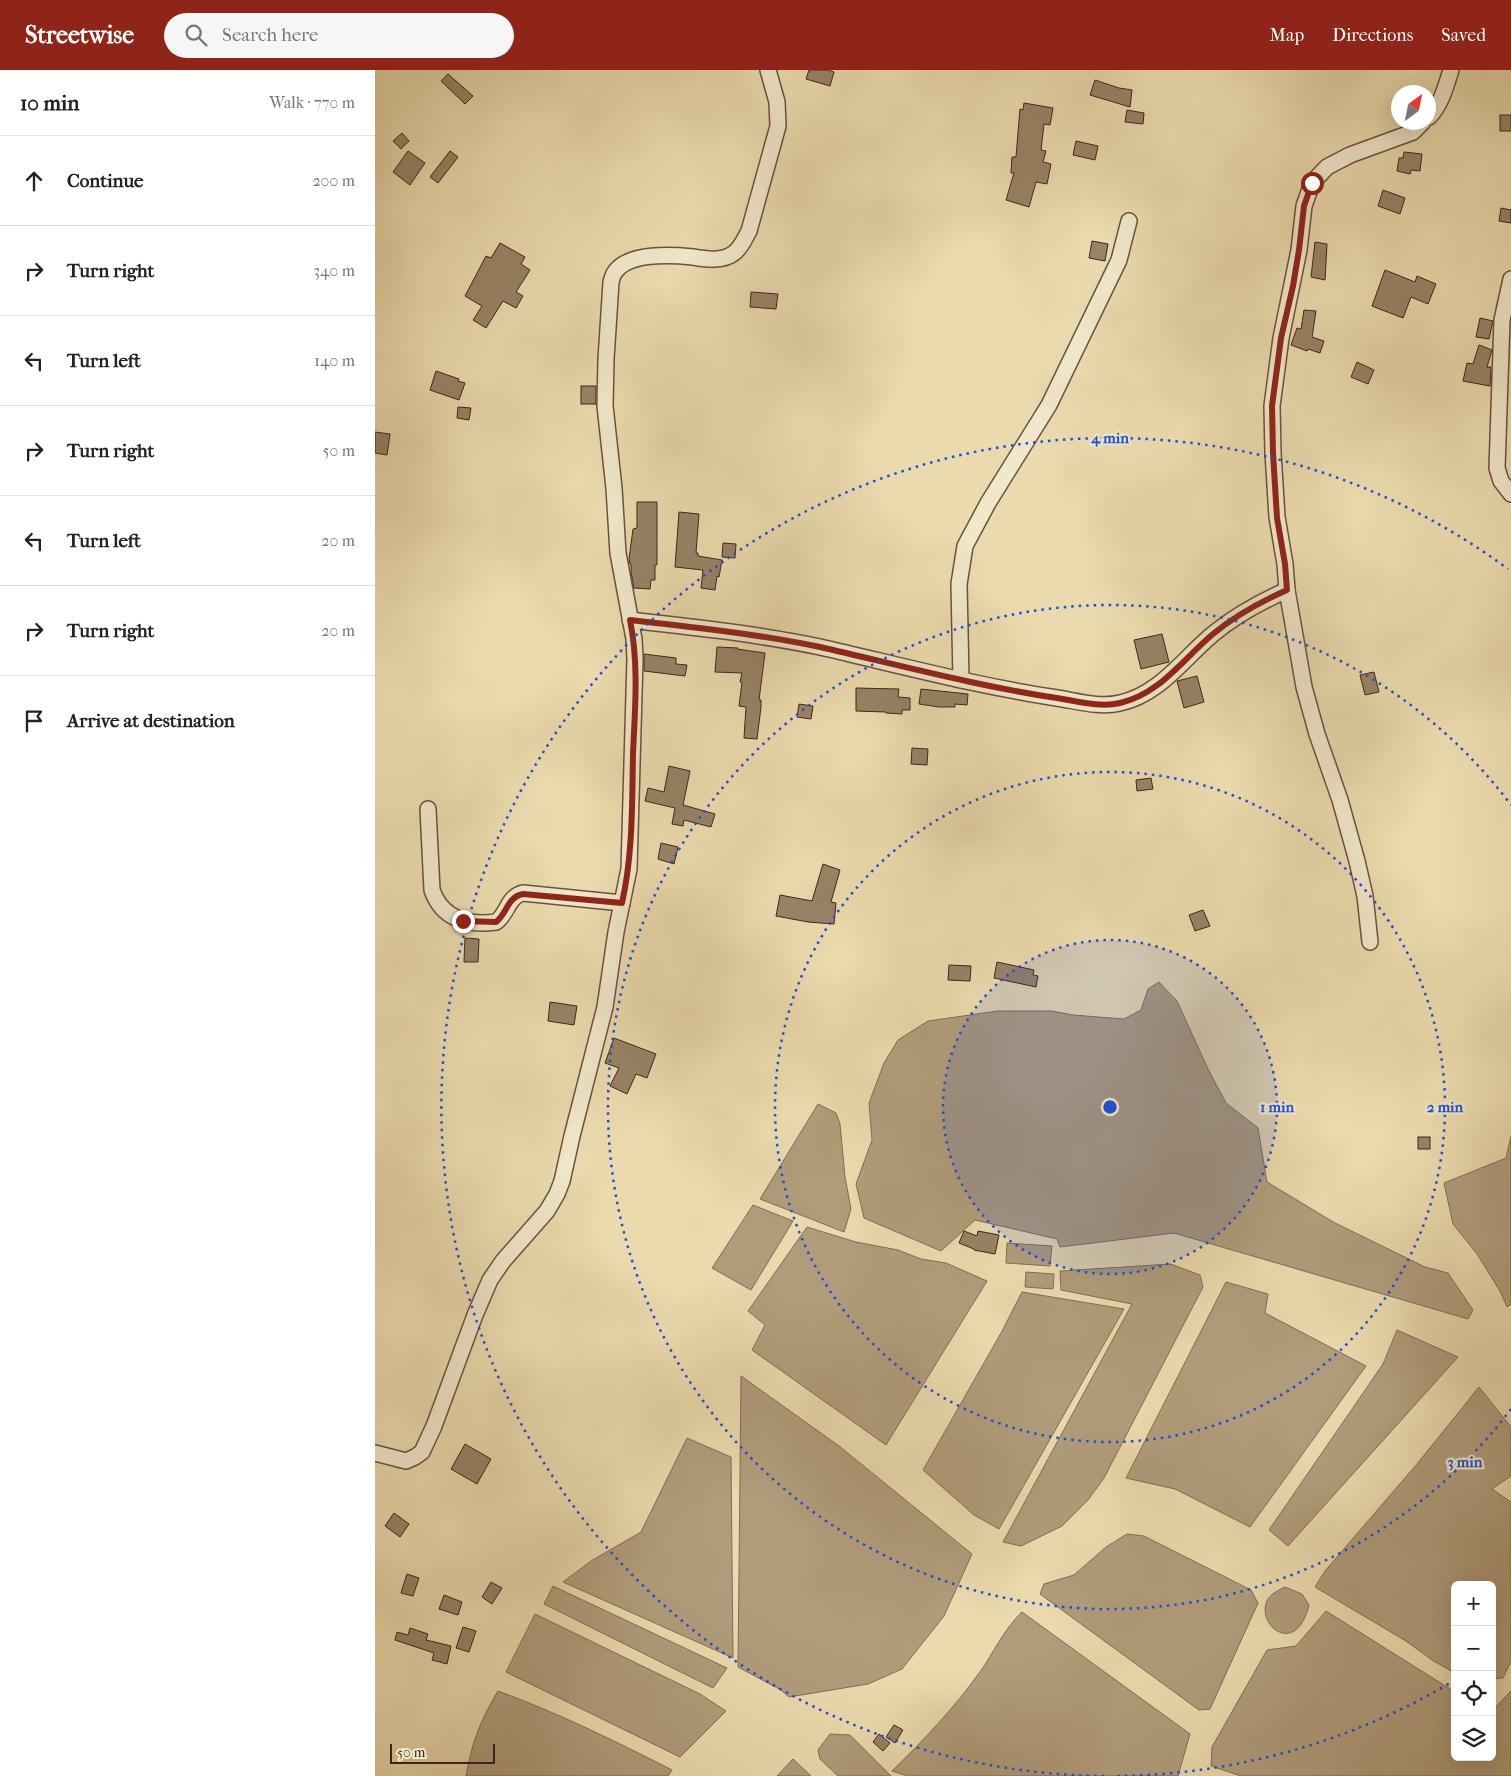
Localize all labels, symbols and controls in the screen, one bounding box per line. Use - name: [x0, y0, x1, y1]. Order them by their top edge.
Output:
- search box: [164, 13, 514, 58]
- text: Streetwise: [25, 21, 134, 49]
- icon: search: [182, 21, 210, 49]
- text: Search here: [222, 24, 318, 46]
- text: Map: [1270, 25, 1304, 46]
- text: Directions: [1332, 25, 1413, 46]
- text: Saved: [1441, 25, 1486, 46]
- north arrow: [1391, 85, 1436, 130]
- text: 10 min: [20, 91, 79, 115]
- text: Walk · 770 m: [269, 93, 355, 112]
- icon: ahead: [20, 167, 48, 195]
- text: Continue: [67, 170, 143, 192]
- text: 200 m: [312, 171, 355, 190]
- route start: [1301, 172, 1324, 195]
- icon: right: [20, 257, 48, 285]
- text: Turn right: [67, 260, 154, 282]
- text: 340 m: [313, 261, 355, 280]
- icon: left: [20, 347, 48, 375]
- text: Turn left: [67, 350, 141, 372]
- text: 140 m: [314, 351, 355, 370]
- text: 4 min: [1090, 429, 1129, 447]
- icon: right: [20, 437, 48, 465]
- text: Turn right: [67, 440, 154, 462]
- text: 50 m: [323, 441, 355, 460]
- icon: left: [20, 527, 48, 555]
- text: Turn left: [67, 530, 141, 552]
- text: 20 m: [321, 531, 355, 550]
- icon: right: [20, 617, 48, 645]
- text: Turn right: [67, 620, 154, 642]
- text: 20 m: [321, 621, 355, 640]
- icon: arrive: [20, 707, 48, 735]
- text: Arrive at destination: [67, 710, 235, 732]
- route end: [452, 910, 475, 933]
- centre of rings: [1101, 1098, 1119, 1116]
- text: 1 min: [1260, 1098, 1294, 1116]
- text: 2 min: [1427, 1098, 1464, 1116]
- text: 3 min: [1448, 1453, 1483, 1471]
- map controls: [1451, 1581, 1496, 1761]
- button: +: [1451, 1581, 1496, 1626]
- button: −: [1451, 1626, 1496, 1671]
- button: locate: [1451, 1671, 1496, 1716]
- button: layers: [1451, 1716, 1496, 1761]
- scale bar: [390, 1741, 495, 1764]
- text: 50 m: [397, 1744, 425, 1761]

